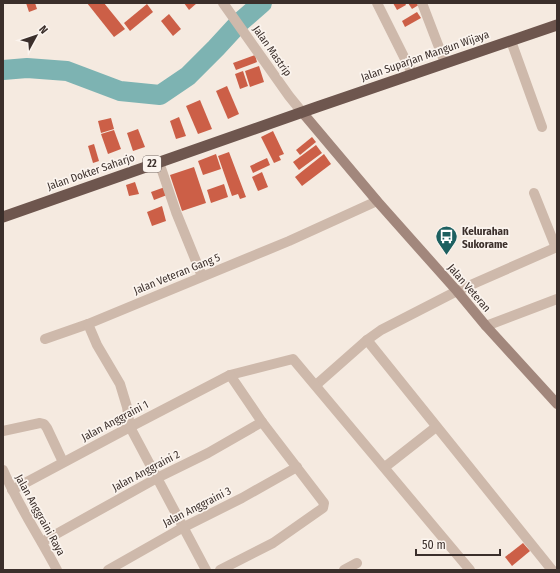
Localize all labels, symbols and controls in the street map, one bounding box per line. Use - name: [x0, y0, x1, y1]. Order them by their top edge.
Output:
- north arrow: [16, 16, 56, 56]
- text: N: [36, 23, 50, 37]
- street label: Jalan Mastrip: [250, 23, 294, 79]
- street label: Jalan Suparjan Mangun Wijaya: [359, 28, 491, 84]
- street label: Jalan Dokter Saharjo: [45, 151, 137, 193]
- road number: 22: [143, 156, 161, 172]
- bus stop icon: Kelurahan Sukorame: [433, 224, 459, 257]
- place label: Kelurahan Sukorame: [462, 225, 509, 251]
- street label: Jalan Veteran Gang 5: [132, 251, 222, 297]
- street label: Jalan Veteran: [445, 261, 493, 315]
- street label: Jalan Anggraini 1: [79, 398, 151, 444]
- street label: Jalan Anggraini 2: [110, 448, 182, 494]
- street label: Jalan Anggraini Raya: [12, 472, 68, 558]
- street label: Jalan Anggraini 3: [161, 484, 233, 530]
- scale bar: [416, 531, 500, 557]
- text: 50 m: [422, 538, 446, 552]

